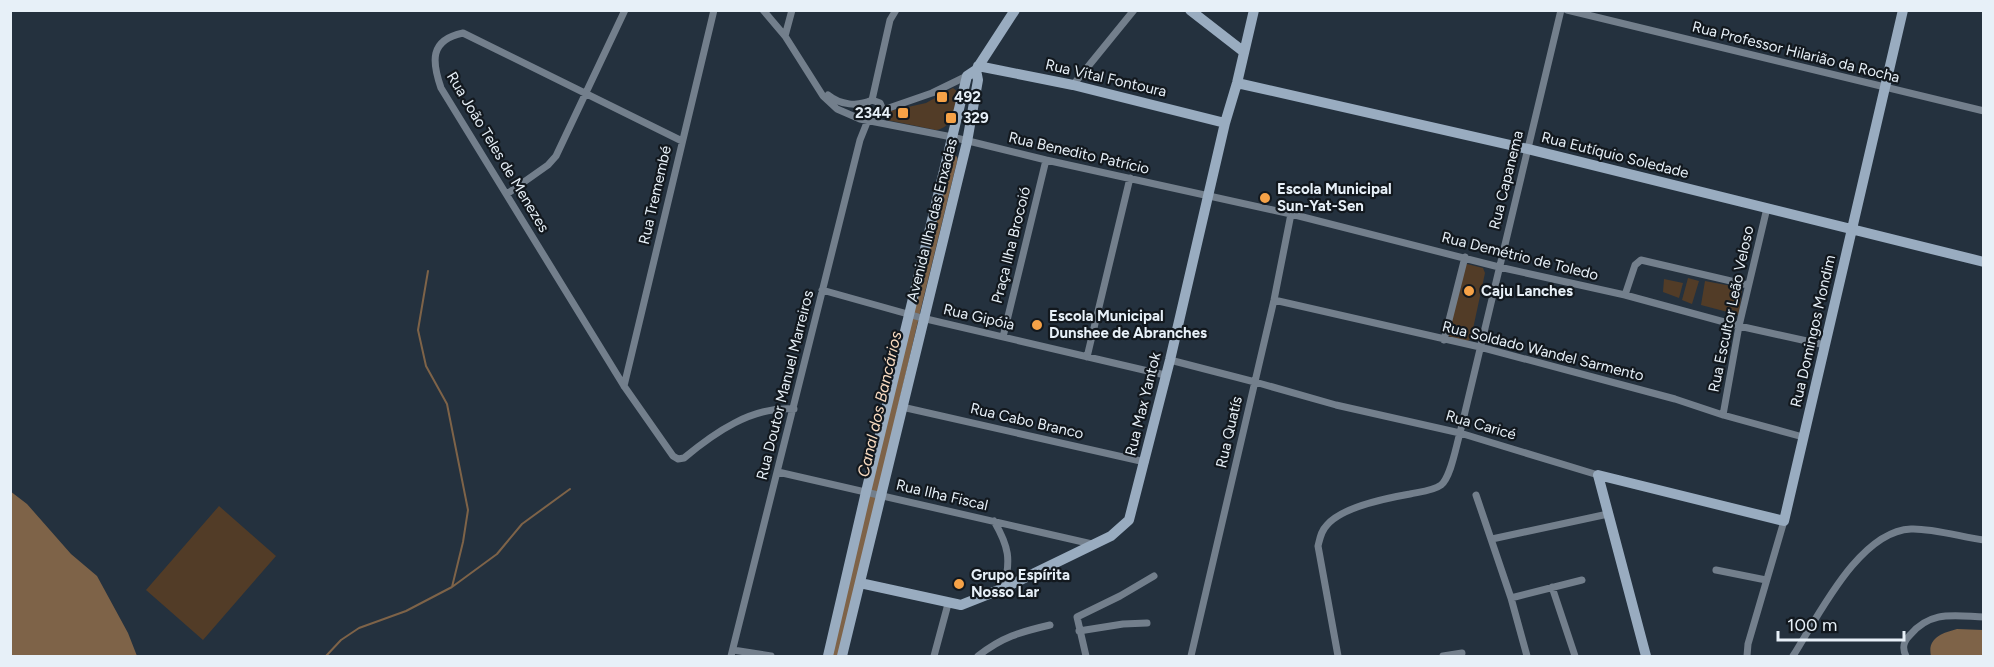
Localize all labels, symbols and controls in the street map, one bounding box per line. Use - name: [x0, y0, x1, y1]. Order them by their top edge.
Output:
- street label: Rua Professor Hilarião da Rocha: [1690, 17, 1902, 87]
- street label: Rua Vital Fontoura: [1044, 55, 1168, 101]
- street label: Rua João Teles de Menezes: [443, 69, 553, 235]
- place label: 492: [954, 88, 981, 106]
- marker: 492: [935, 90, 949, 104]
- place label: 2344: [855, 104, 892, 122]
- marker: 2344: [896, 106, 910, 120]
- place label: 329: [963, 109, 989, 127]
- marker: 329: [944, 111, 958, 125]
- street label: Rua Benedito Patrício: [1007, 128, 1151, 178]
- street label: Rua Eutíquio Soledade: [1539, 128, 1691, 182]
- street label: Rua Capanema: [1485, 129, 1527, 231]
- street label: Avenida Ilha das Enxadas: [903, 137, 961, 303]
- street label: Rua Tremembé: [635, 144, 675, 246]
- place label: Escola Municipal Sun-Yat-Sen: [1277, 180, 1392, 215]
- street label: Praça Ilha Brocoió: [988, 184, 1034, 305]
- marker: Escola Municipal Sun-Yat-Sen: [1258, 191, 1272, 205]
- street label: Rua Escultor Leão Veloso: [1705, 224, 1757, 394]
- street label: Rua Demétrio de Toledo: [1440, 228, 1601, 284]
- street label: Rua Domingos Mondim: [1787, 253, 1839, 409]
- place label: Caju Lanches: [1481, 282, 1573, 300]
- marker: Caju Lanches: [1462, 284, 1476, 298]
- street label: Rua Doutor Manuel Marreiros: [753, 288, 817, 482]
- street label: Rua Gipóia: [942, 300, 1016, 334]
- place label: Escola Municipal Dunshee de Abranches: [1049, 307, 1207, 342]
- street label: Rua Soldado Wandel Sarmento: [1440, 317, 1646, 385]
- marker: Escola Municipal Dunshee de Abranches: [1030, 318, 1044, 332]
- water label: Canal dos Bancários: [853, 329, 906, 479]
- street label: Rua Max Yantok: [1121, 350, 1165, 458]
- street label: Rua Quatís: [1212, 394, 1246, 470]
- street label: Rua Cabo Branco: [969, 399, 1086, 443]
- street label: Rua Caricé: [1444, 406, 1518, 444]
- street label: Rua Ilha Fiscal: [894, 476, 990, 514]
- place label: Grupo Espírita Nosso Lar: [971, 566, 1070, 601]
- marker: Grupo Espírita Nosso Lar: [952, 577, 966, 591]
- scale bar: [1778, 604, 1904, 642]
- text: 100 m: [1787, 614, 1837, 636]

